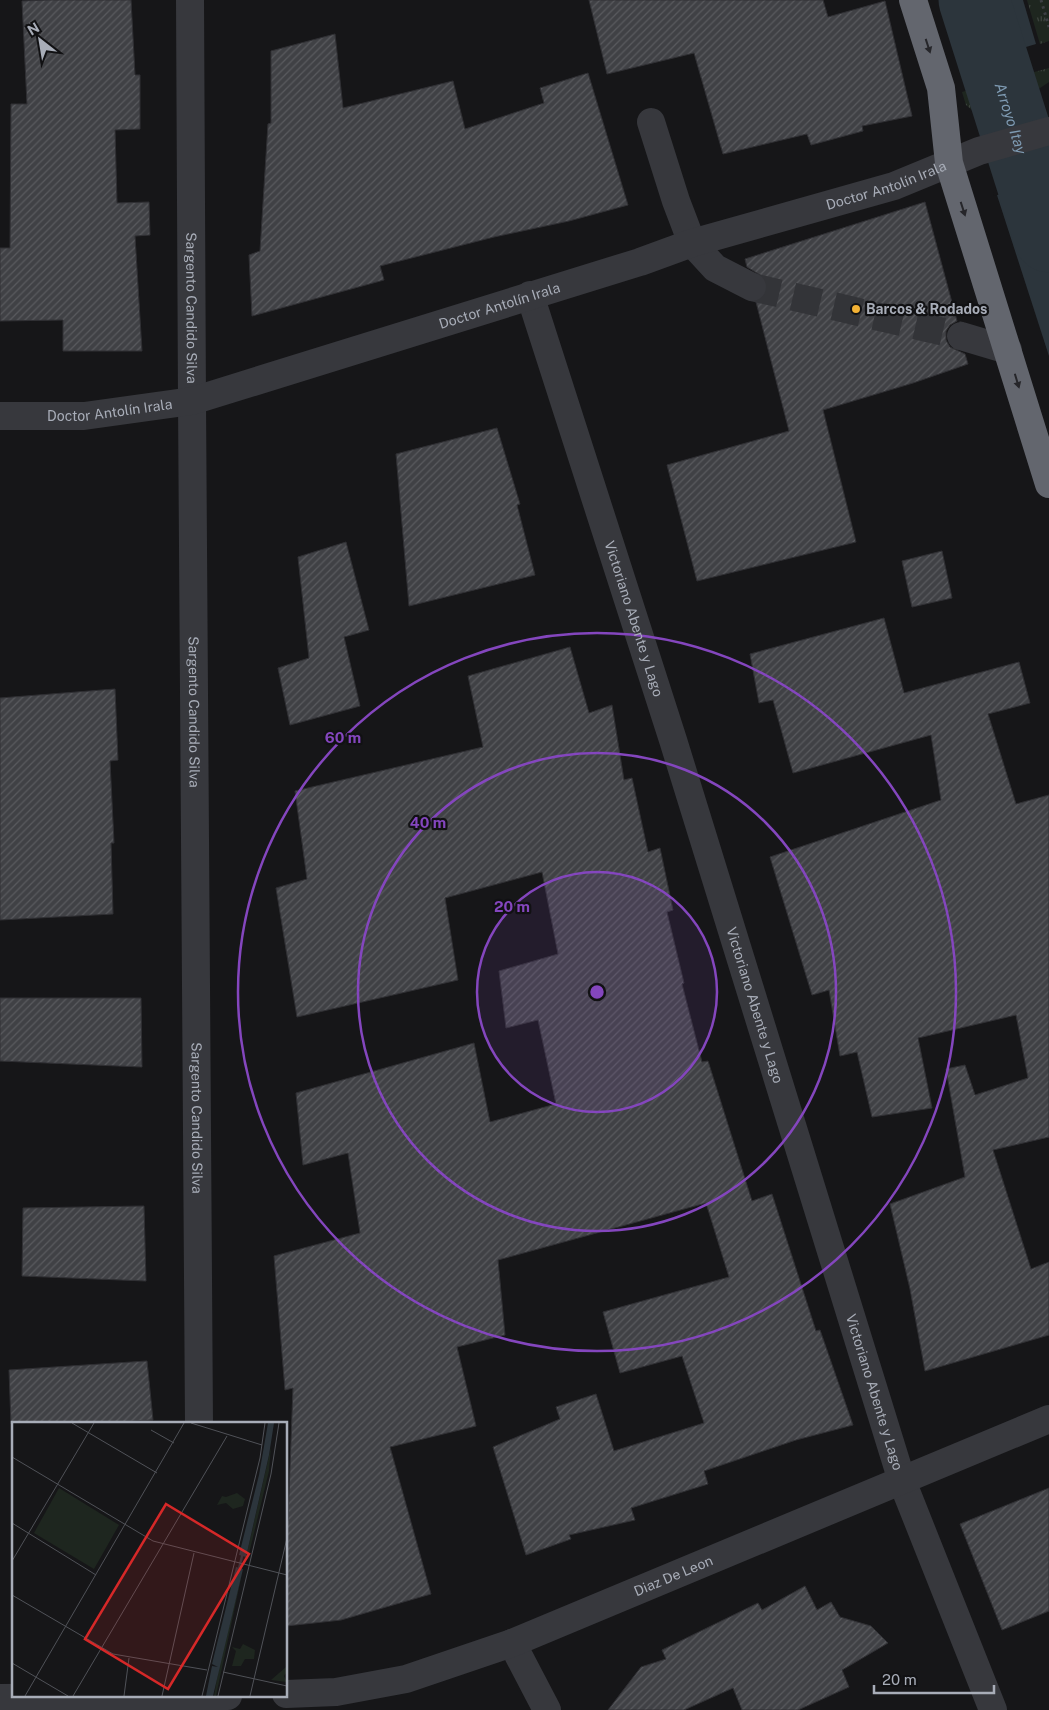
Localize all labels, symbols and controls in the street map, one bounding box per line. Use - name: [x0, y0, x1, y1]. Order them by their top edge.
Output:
- north arrow: [15, 15, 65, 65]
- text: N: [24, 19, 42, 39]
- one-way arrow: [925, 39, 932, 54]
- water label: Arroyo Itay: [992, 80, 1031, 156]
- street label: Doctor Antolín Irala: [824, 157, 948, 213]
- one-way arrow: [960, 202, 968, 217]
- street label: Sargento Candido Silva: [183, 232, 200, 384]
- street label: Doctor Antolín Irala: [437, 279, 562, 332]
- place label: Barcos & Rodados: [866, 301, 987, 317]
- marker: Barcos & Rodados: [850, 303, 862, 315]
- one-way arrow: [1014, 374, 1022, 389]
- street label: Doctor Antolín Irala: [47, 396, 173, 424]
- street label: Victoriano Abente y Lago: [602, 539, 667, 699]
- street label: Sargento Candido Silva: [186, 636, 203, 788]
- text: 60 m: [325, 729, 361, 746]
- text: 40 m: [410, 814, 446, 831]
- text: 20 m: [494, 898, 530, 915]
- street label: Victoriano Abente y Lago: [723, 925, 787, 1085]
- centre of rings: [588, 983, 606, 1001]
- street label: Sargento Candido Silva: [188, 1042, 205, 1194]
- street label: Victoriano Abente y Lago: [843, 1312, 906, 1472]
- inset map: [12, 1422, 288, 1698]
- street label: Diaz De Leon: [632, 1552, 715, 1599]
- scale bar: [874, 1662, 994, 1694]
- text: 20 m: [882, 1671, 917, 1688]

